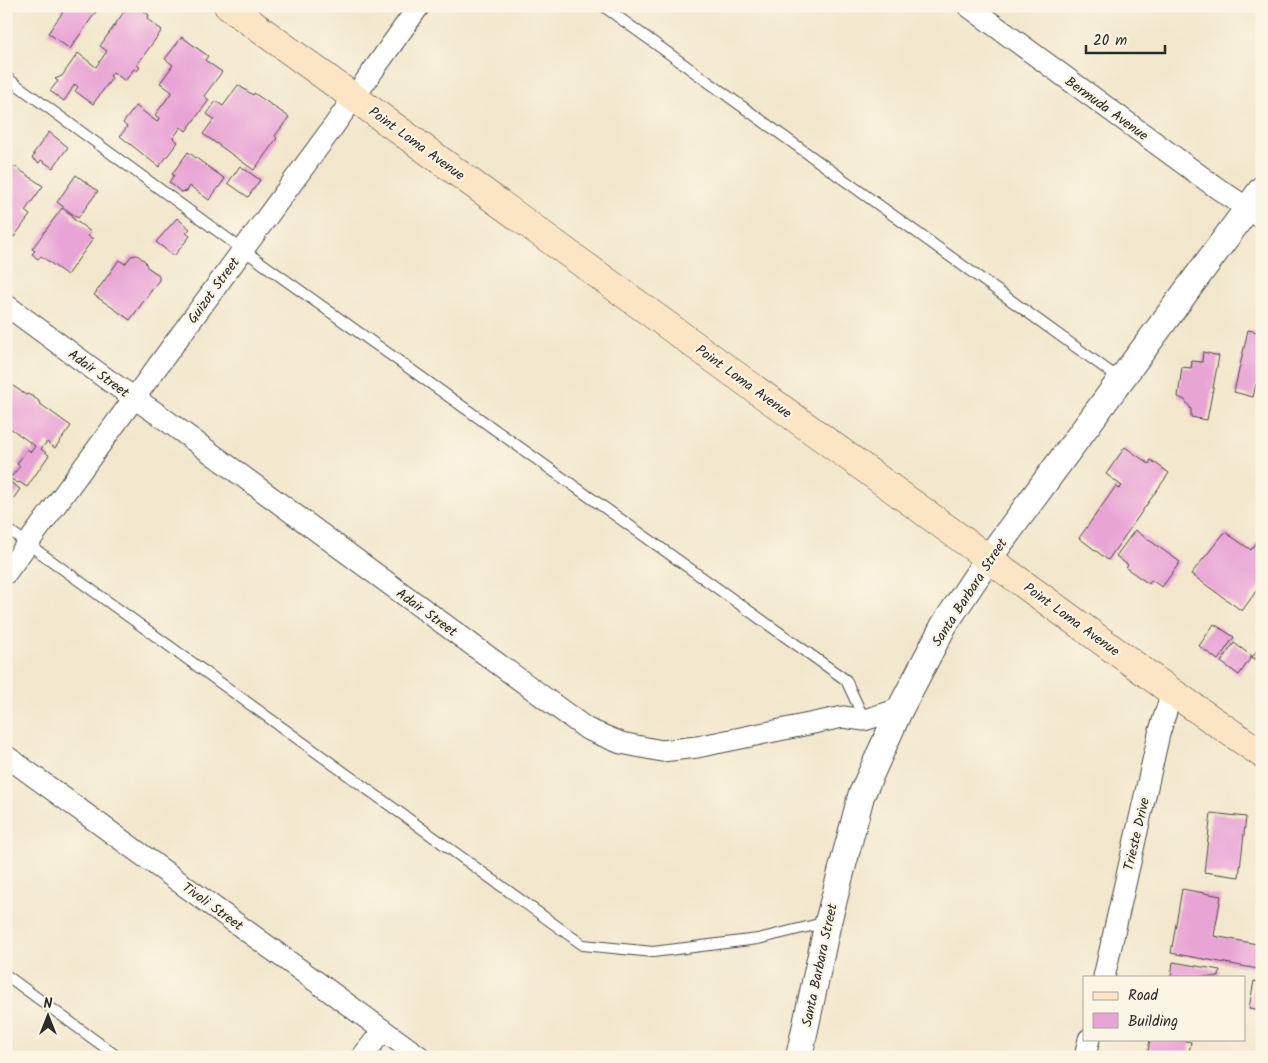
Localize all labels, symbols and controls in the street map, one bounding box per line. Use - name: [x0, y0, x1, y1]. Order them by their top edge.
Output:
- scale bar: [1086, 22, 1164, 54]
- text: 20 m: [1093, 29, 1127, 53]
- street label: Bermuda Avenue: [1060, 71, 1153, 147]
- street label: Point Loma Avenue: [364, 101, 470, 187]
- street label: Guizot Street: [182, 252, 246, 328]
- street label: Point Loma Avenue: [691, 339, 797, 425]
- street label: Adair Street: [63, 344, 134, 404]
- street label: Santa Barbara Street: [926, 533, 1014, 651]
- street label: Point Loma Avenue: [1019, 577, 1125, 663]
- street label: Adair Street: [391, 583, 462, 643]
- street label: Trieste Drive: [1118, 795, 1156, 873]
- street label: Tivoli Street: [177, 877, 248, 937]
- street label: Santa Barbara Street: [796, 901, 844, 1029]
- legend: [1083, 976, 1246, 1040]
- text: Road: [1128, 984, 1159, 1008]
- north arrow: [22, 990, 72, 1040]
- text: N: [44, 993, 53, 1015]
- text: Building: [1128, 1010, 1178, 1034]

